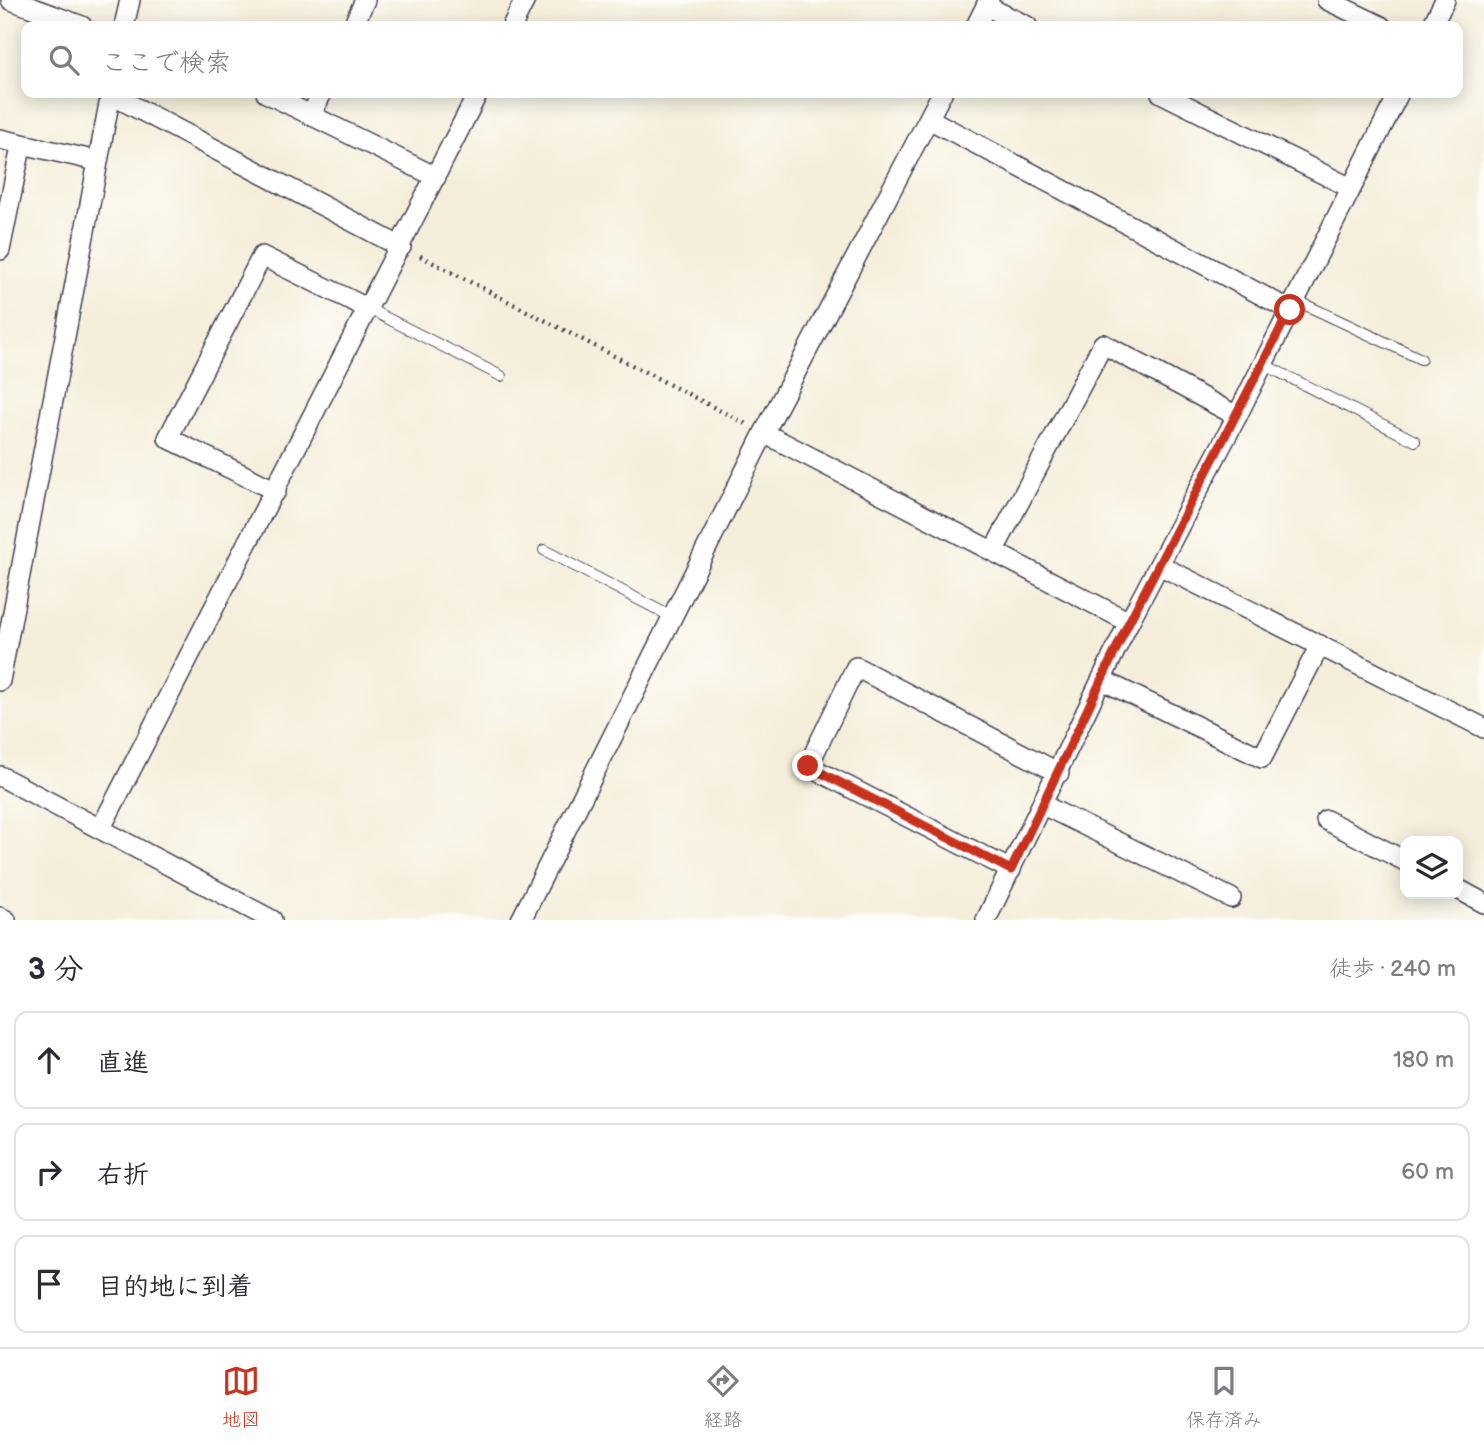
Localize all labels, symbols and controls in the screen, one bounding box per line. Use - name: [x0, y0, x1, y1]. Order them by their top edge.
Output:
- search box: [21, 21, 1463, 98]
- icon: search: [45, 41, 83, 79]
- text: ここで検索: [101, 48, 231, 79]
- route start: [1274, 294, 1305, 325]
- route end: [792, 750, 823, 781]
- map controls: [1400, 836, 1463, 899]
- button: layers: [1400, 836, 1463, 899]
- text: 3 分: [28, 952, 84, 988]
- text: 徒歩 · 240 m: [1329, 955, 1456, 983]
- icon: ahead: [30, 1041, 68, 1079]
- text: 180 m: [1393, 1046, 1454, 1074]
- text: 直進: [97, 1048, 149, 1079]
- icon: right: [30, 1153, 68, 1191]
- text: 60 m: [1401, 1158, 1454, 1186]
- text: 右折: [97, 1160, 149, 1191]
- icon: arrive: [30, 1265, 68, 1303]
- text: 目的地に到着: [97, 1272, 253, 1303]
- tab: 地図: [222, 1362, 260, 1432]
- tab: 経路: [704, 1362, 742, 1432]
- tab: 保存済み: [1186, 1362, 1262, 1432]

